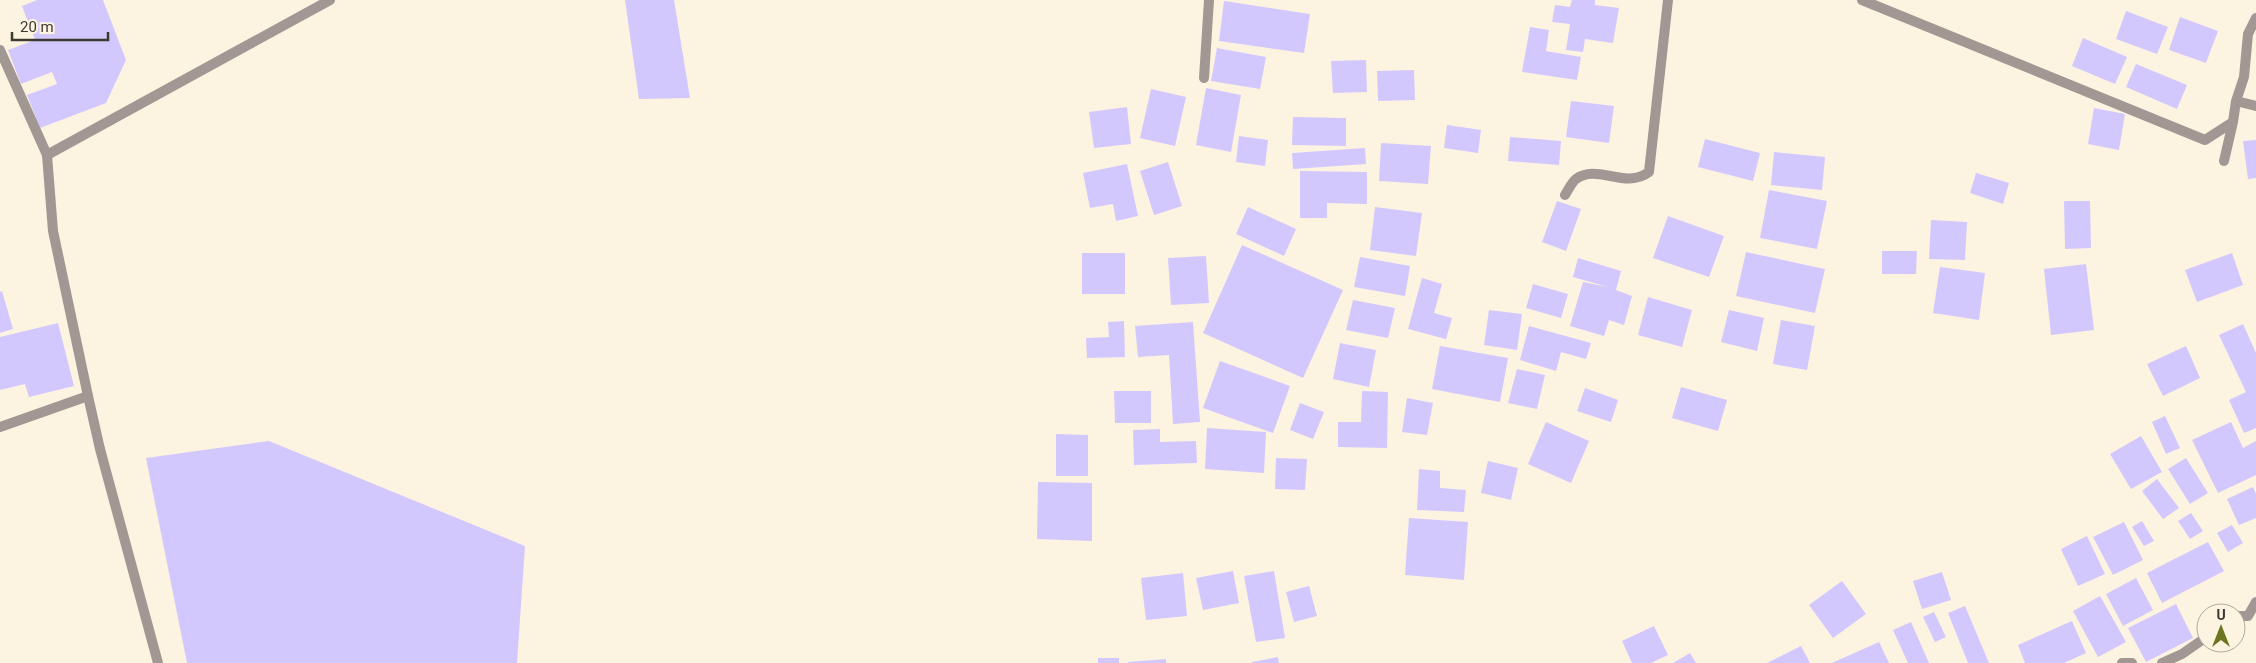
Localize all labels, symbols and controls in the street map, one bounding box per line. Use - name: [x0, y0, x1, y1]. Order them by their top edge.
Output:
- scale bar: [12, 10, 109, 42]
- text: 20 m: [20, 18, 54, 36]
- north arrow: [2196, 603, 2246, 653]
- text: U: [2216, 607, 2226, 623]

